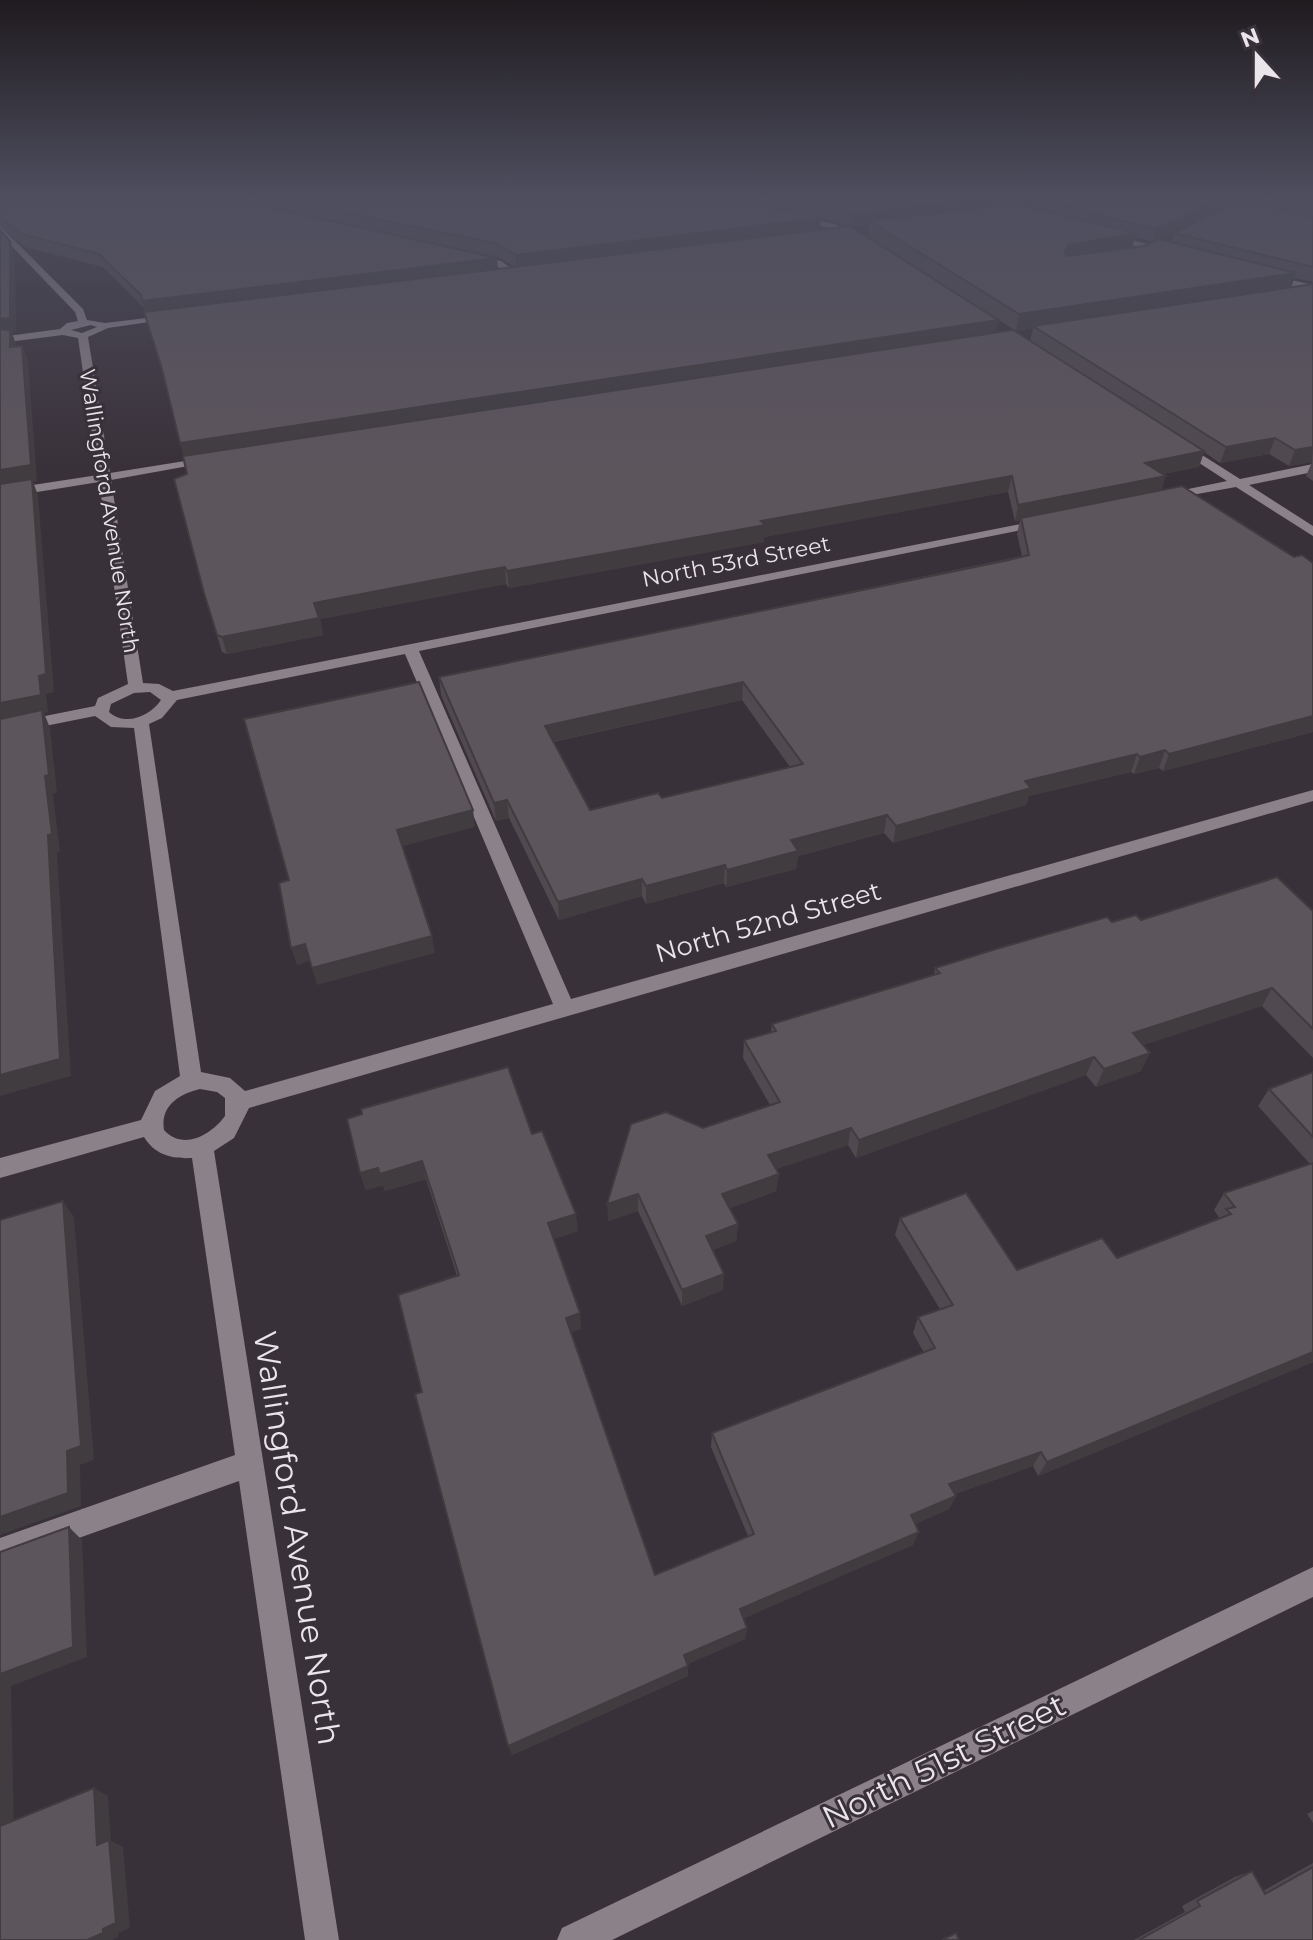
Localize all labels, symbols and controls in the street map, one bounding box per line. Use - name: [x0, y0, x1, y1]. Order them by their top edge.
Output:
- north arrow: [1217, 16, 1297, 96]
- text: N: [1237, 22, 1263, 54]
- street label: Wallingford Avenue North: [74, 367, 145, 655]
- street label: North 53rd Street: [640, 530, 832, 593]
- street label: North 52nd Street: [652, 874, 884, 970]
- street label: Wallingford Avenue North: [246, 1328, 349, 1748]
- street label: North 51st Street: [816, 1685, 1072, 1836]

